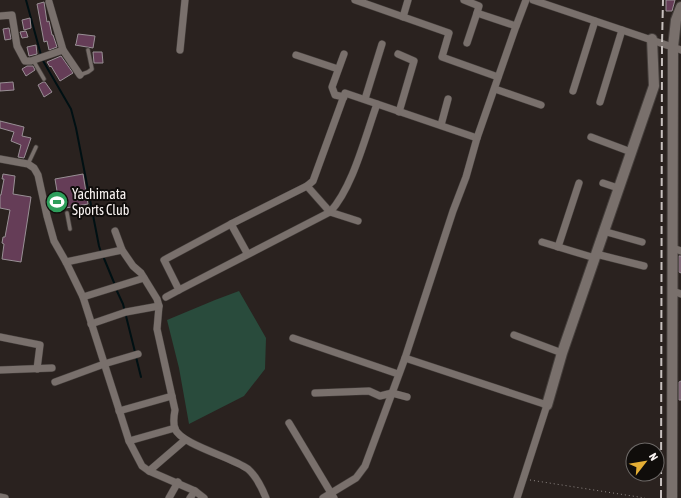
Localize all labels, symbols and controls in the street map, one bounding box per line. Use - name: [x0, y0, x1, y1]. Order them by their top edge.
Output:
- place label: Yachimata Sports Club: [72, 186, 130, 218]
- sports icon: Yachimata Sports Club: [44, 189, 70, 215]
- north arrow: [625, 442, 665, 482]
- text: N: [647, 451, 660, 463]

